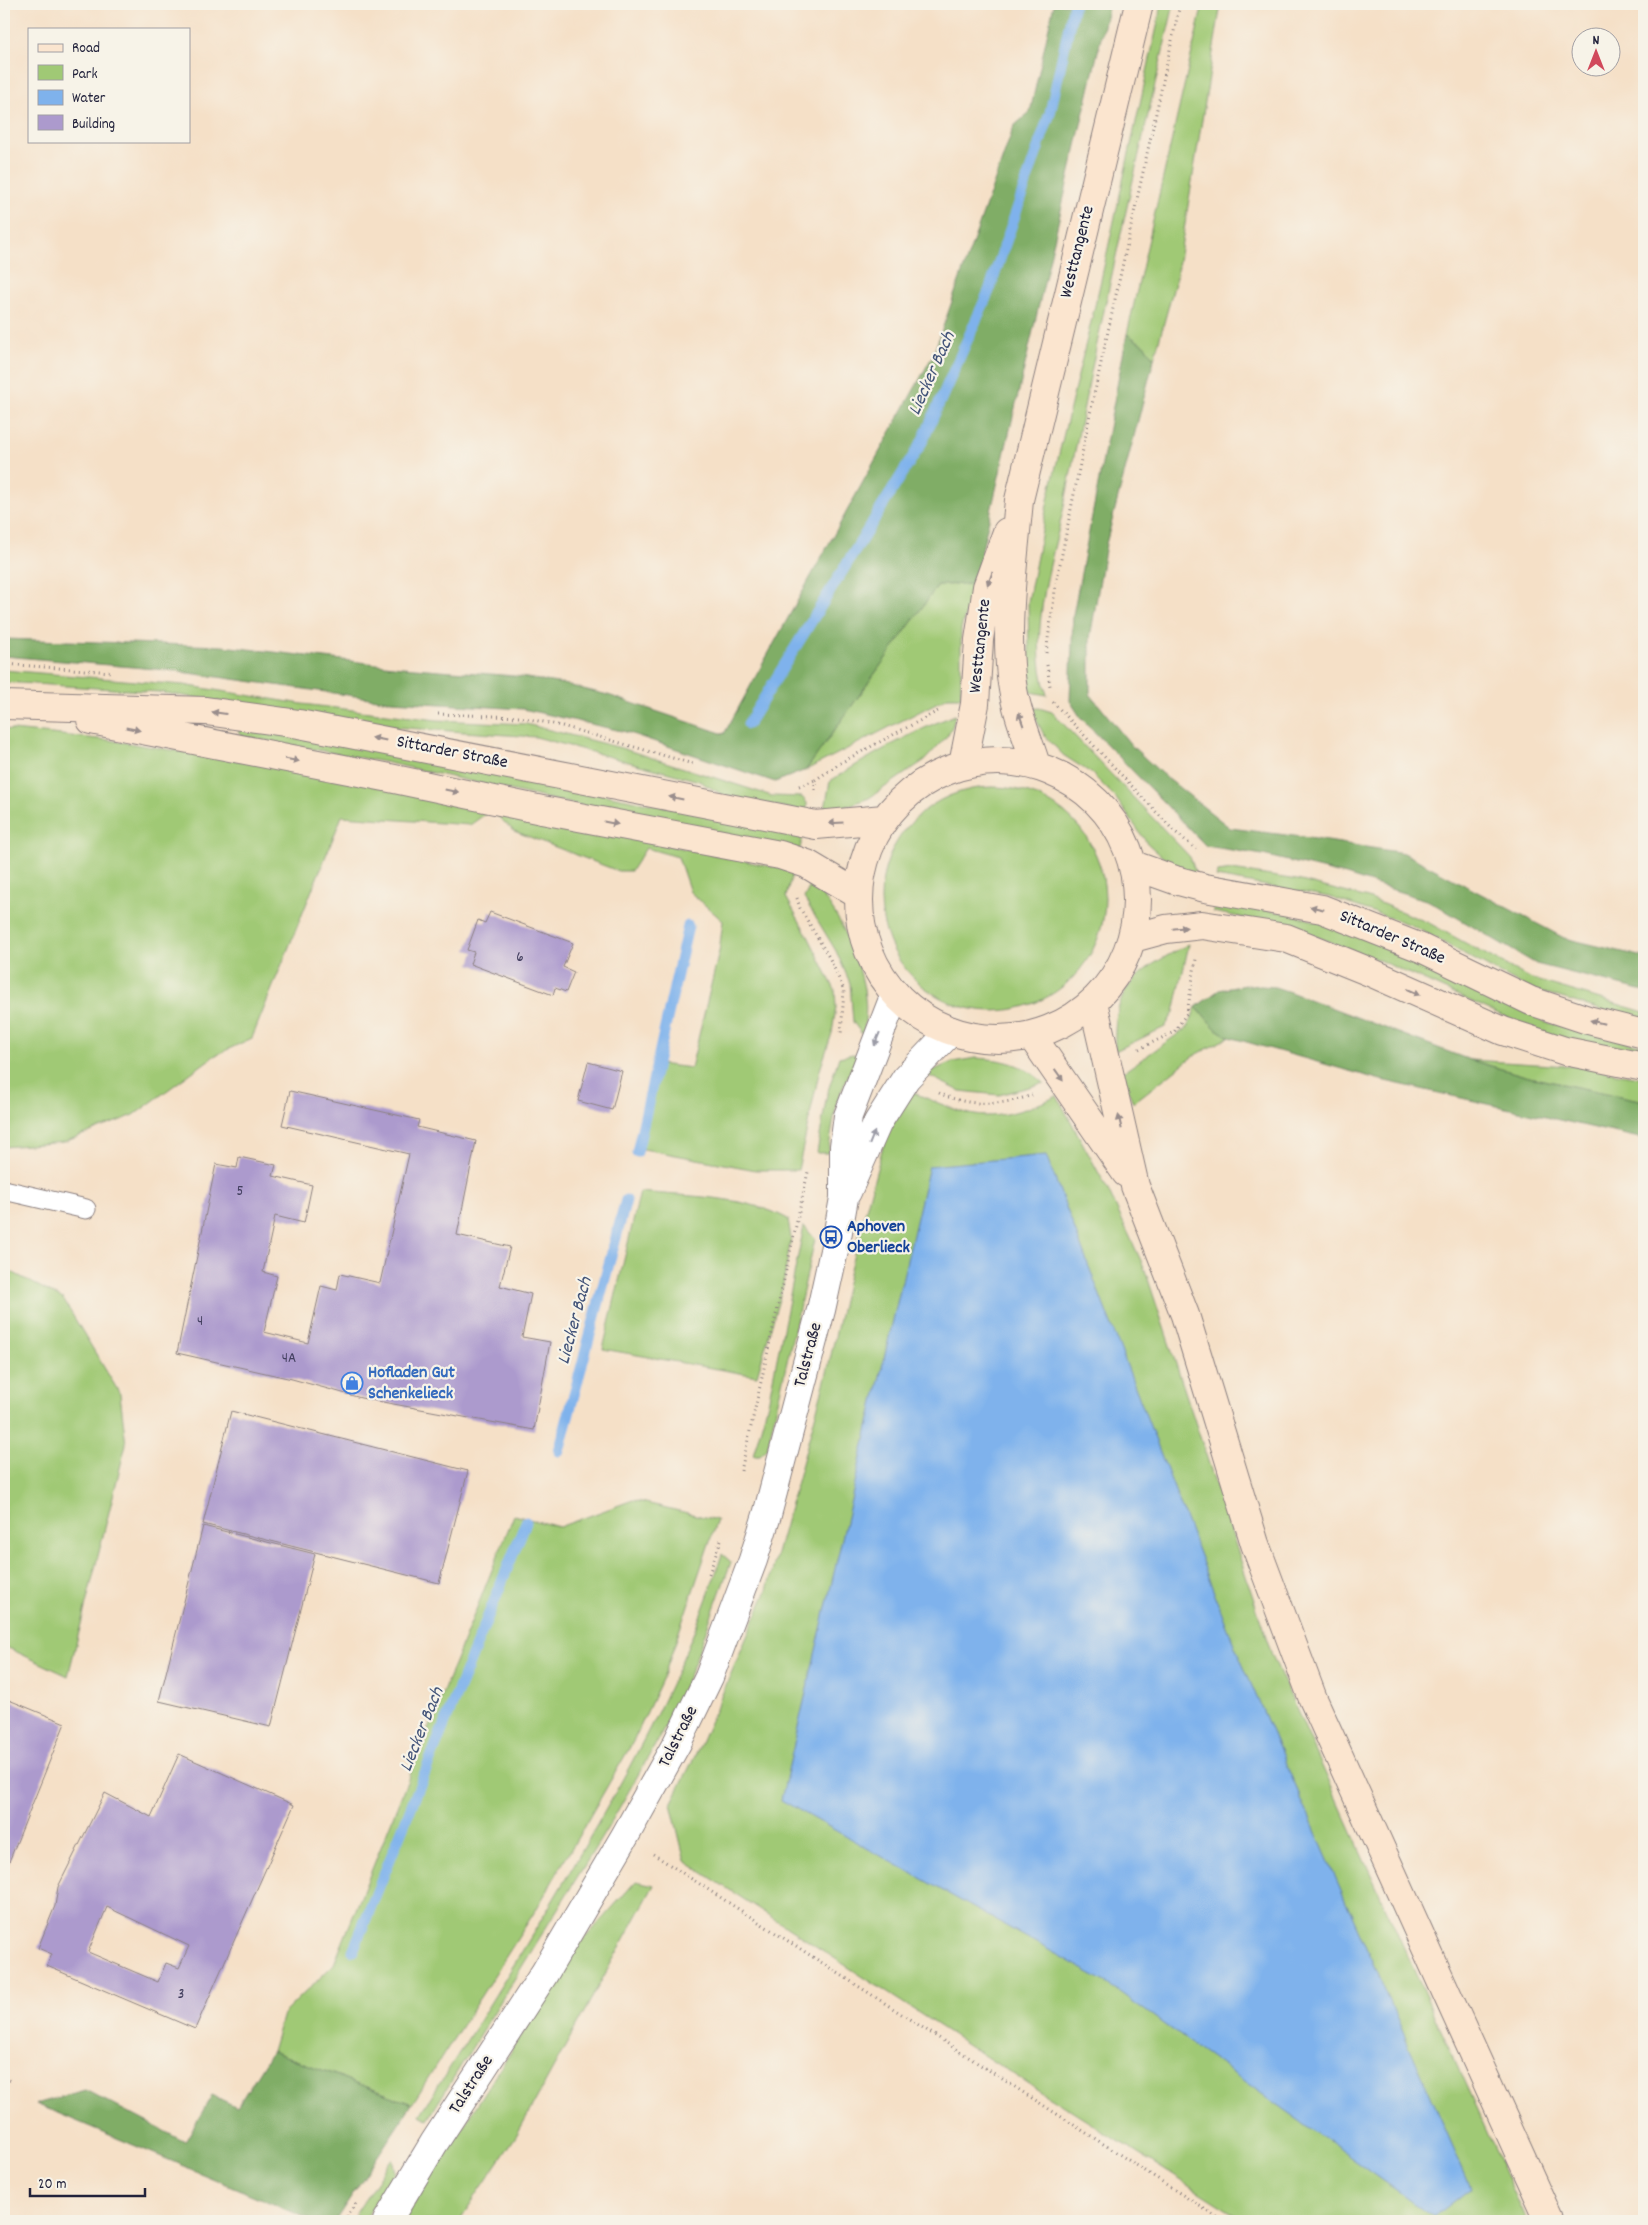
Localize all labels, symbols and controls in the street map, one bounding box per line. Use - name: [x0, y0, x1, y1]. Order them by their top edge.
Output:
- legend: [28, 28, 190, 142]
- north arrow: [1570, 28, 1620, 78]
- text: N: [1593, 31, 1600, 51]
- text: Road: [72, 38, 100, 60]
- text: Park: [72, 64, 98, 86]
- text: Water: [72, 88, 106, 110]
- text: Building: [72, 114, 115, 136]
- street label: Westtangente: [1054, 203, 1102, 301]
- water label: Liecker Bach: [903, 327, 964, 420]
- one-way arrow: [986, 571, 993, 586]
- street label: Westtangente: [964, 598, 998, 694]
- one-way arrow: [210, 708, 226, 716]
- one-way arrow: [1017, 711, 1025, 726]
- one-way arrow: [125, 725, 141, 733]
- street label: Sittarder Straße: [394, 730, 510, 776]
- one-way arrow: [370, 735, 386, 743]
- one-way arrow: [285, 756, 301, 764]
- one-way arrow: [444, 787, 459, 795]
- one-way arrow: [667, 793, 683, 801]
- one-way arrow: [827, 819, 843, 827]
- one-way arrow: [603, 820, 619, 828]
- one-way arrow: [1310, 904, 1325, 912]
- street label: Sittarder Straße: [1335, 904, 1449, 972]
- one-way arrow: [1173, 924, 1189, 932]
- house number: 6: [516, 947, 524, 969]
- one-way arrow: [1407, 988, 1421, 996]
- one-way arrow: [1589, 1018, 1604, 1026]
- one-way arrow: [872, 1032, 880, 1047]
- one-way arrow: [1054, 1068, 1064, 1082]
- one-way arrow: [1116, 1114, 1124, 1129]
- one-way arrow: [868, 1130, 876, 1145]
- house number: 5: [237, 1181, 244, 1203]
- place label: Aphoven Oberlieck: [847, 1215, 910, 1261]
- bus stop icon: Aphoven Oberlieck: [819, 1225, 843, 1249]
- water label: Liecker Bach: [551, 1273, 601, 1368]
- house number: 4: [197, 1311, 203, 1333]
- street label: Talstraße: [788, 1320, 830, 1390]
- house number: 4A: [282, 1348, 296, 1370]
- place label: Hofladen Gut Schenkelieck: [368, 1361, 455, 1407]
- shop icon: Hofladen Gut Schenkelieck: [340, 1371, 364, 1395]
- water label: Liecker Bach: [394, 1682, 453, 1776]
- street label: Talstraße: [653, 1702, 705, 1772]
- house number: 3: [178, 1984, 184, 2006]
- street label: Talstraße: [444, 2051, 500, 2119]
- scale bar: [30, 2165, 145, 2197]
- text: 20 m: [38, 2174, 66, 2196]

